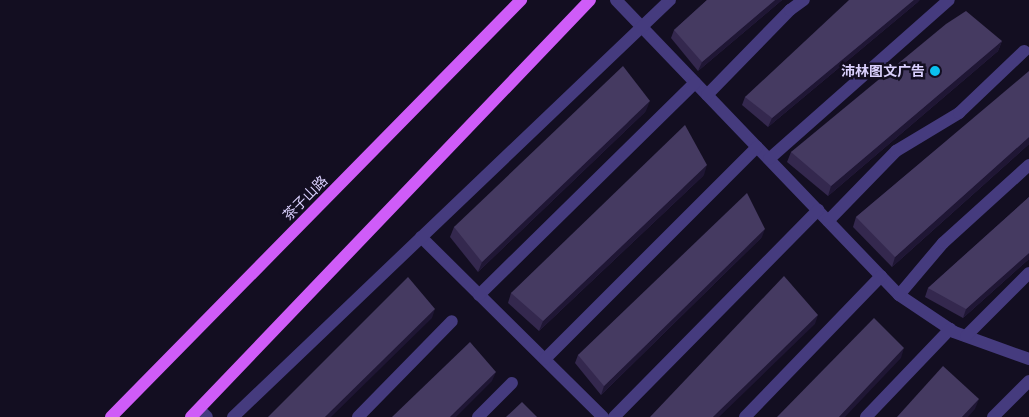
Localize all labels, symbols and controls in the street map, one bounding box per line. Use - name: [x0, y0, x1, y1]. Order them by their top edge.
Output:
- place label: 沛林图文广告: [841, 63, 925, 79]
- marker: 沛林图文广告: [929, 65, 941, 77]
- street label: 茶子山路: [279, 172, 331, 224]

